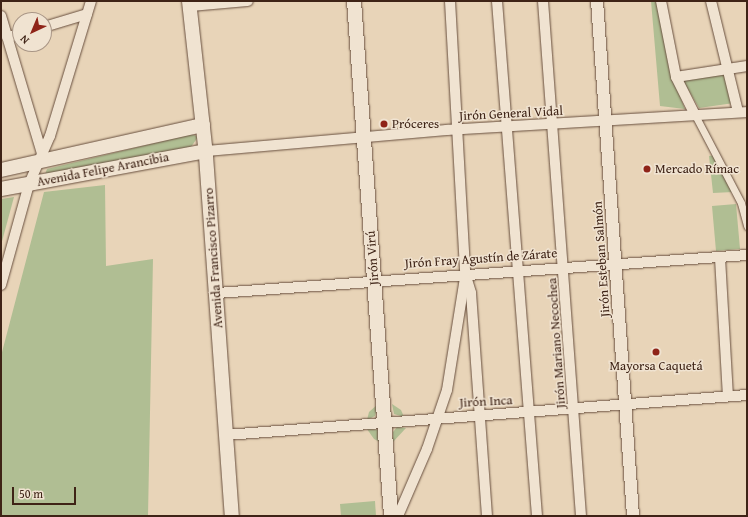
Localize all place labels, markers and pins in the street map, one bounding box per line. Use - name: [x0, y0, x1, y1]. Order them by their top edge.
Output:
- place label: Próceres: [392, 116, 439, 132]
- marker: Próceres: [379, 119, 389, 129]
- place label: Mercado Rímac: [655, 161, 739, 177]
- marker: Mercado Rímac: [642, 164, 652, 174]
- marker: Mayorsa Caquetá: [651, 347, 661, 357]
- place label: Mayorsa Caquetá: [609, 358, 703, 374]

